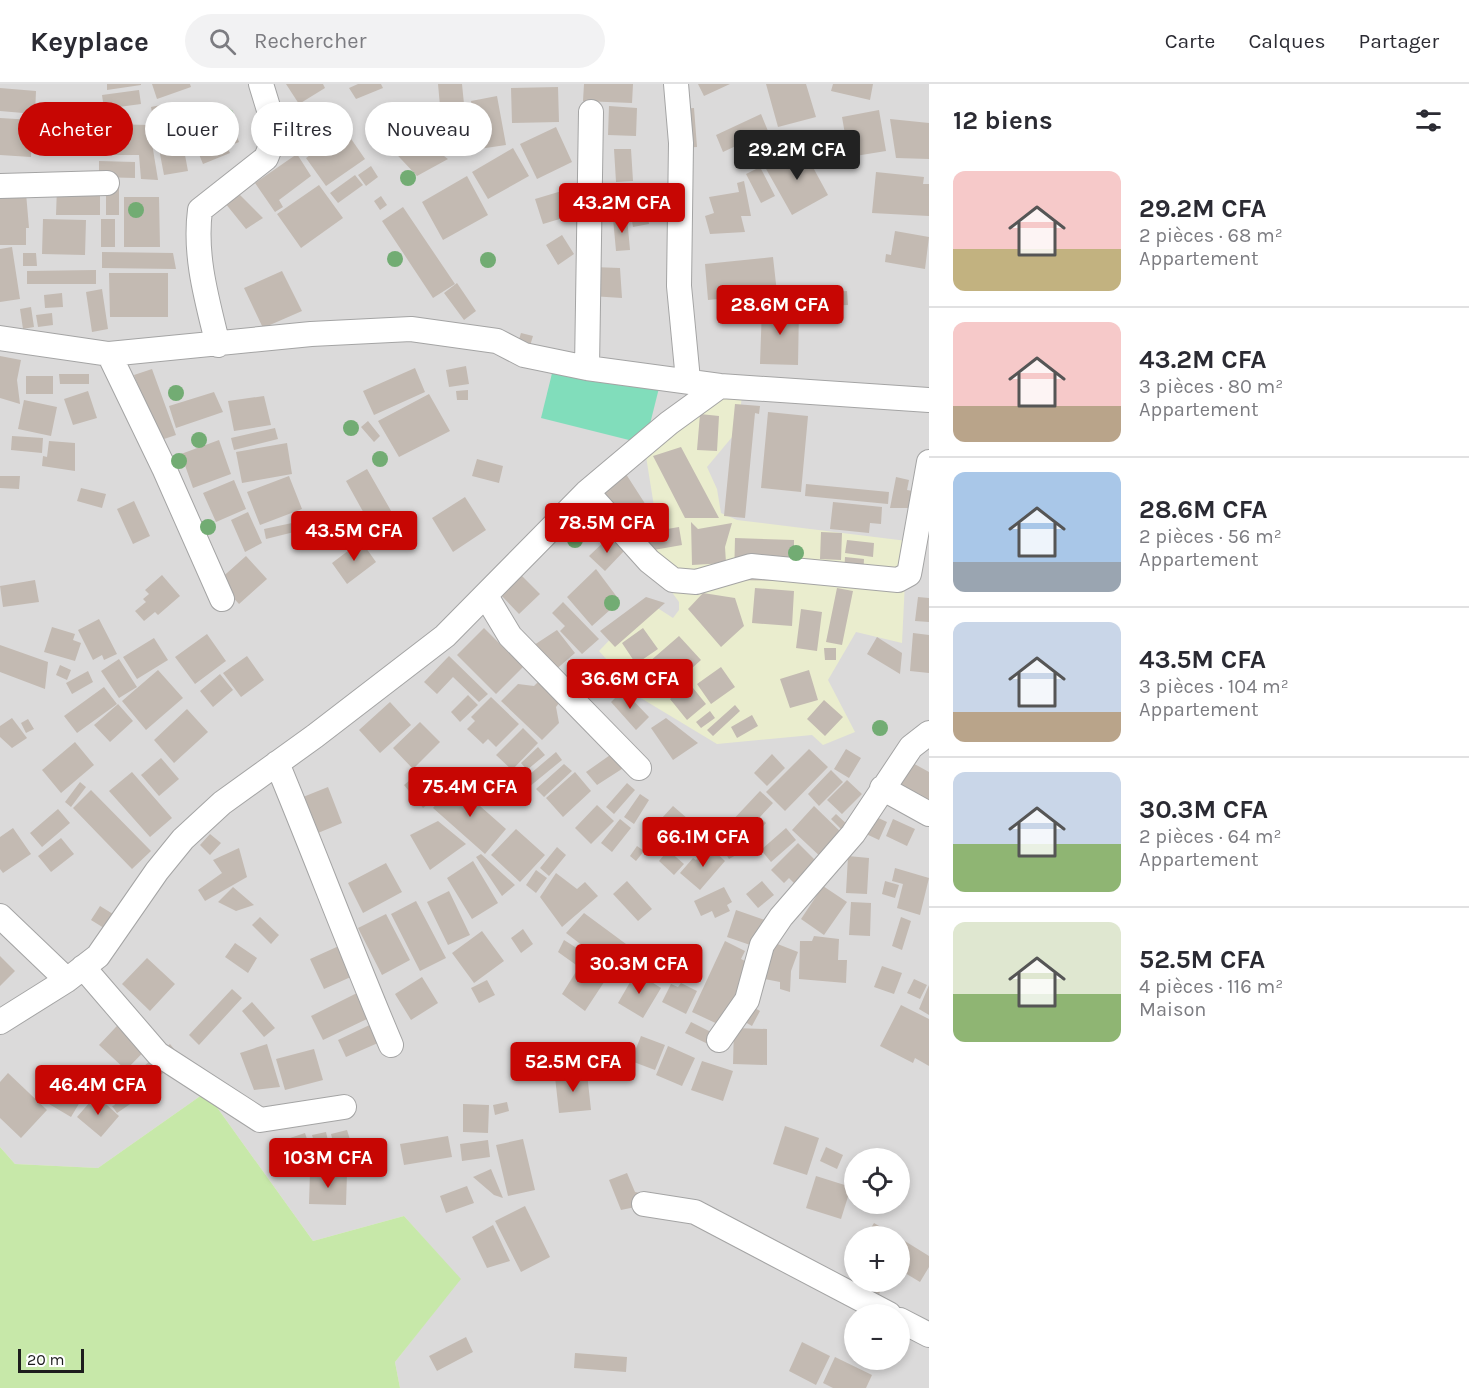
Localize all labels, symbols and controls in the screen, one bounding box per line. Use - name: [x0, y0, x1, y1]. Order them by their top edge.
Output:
- search box: [185, 14, 605, 68]
- text: Keyplace: [30, 25, 149, 58]
- icon: search: [206, 25, 239, 58]
- text: Rechercher: [254, 28, 366, 54]
- text: Carte: [1165, 29, 1215, 53]
- text: Calques: [1248, 29, 1326, 53]
- text: Partager: [1359, 29, 1439, 53]
- chip: Acheter: [18, 102, 133, 156]
- chip: Louer: [145, 102, 239, 156]
- chip: Filtres: [251, 102, 353, 156]
- chip: Nouveau: [365, 102, 492, 156]
- icon: filters: [1412, 104, 1445, 137]
- text: 12 biens: [953, 105, 1053, 136]
- pin: 29.2M CFA: [728, 130, 866, 181]
- text: 29.2M CFA: [748, 138, 846, 161]
- pin: 43.2M CFA: [553, 183, 691, 234]
- text: 43.2M CFA: [573, 191, 671, 214]
- text: 29.2M CFA: [1139, 193, 1266, 224]
- icon: home: [1001, 195, 1073, 267]
- text: 2 pièces · 68 m²: [1139, 224, 1283, 247]
- text: Appartement: [1139, 247, 1258, 270]
- pin: 28.6M CFA: [711, 285, 849, 336]
- text: 28.6M CFA: [731, 293, 829, 316]
- text: 43.2M CFA: [1139, 344, 1267, 375]
- icon: home: [1001, 346, 1073, 418]
- text: 3 pièces · 80 m²: [1139, 375, 1283, 398]
- text: Appartement: [1139, 398, 1258, 421]
- text: 28.6M CFA: [1139, 494, 1267, 525]
- icon: home: [1001, 496, 1073, 568]
- pin: 78.5M CFA: [538, 503, 676, 554]
- pin: 43.5M CFA: [285, 511, 423, 562]
- text: 78.5M CFA: [559, 511, 655, 534]
- text: 43.5M CFA: [305, 519, 403, 542]
- text: 2 pièces · 56 m²: [1139, 525, 1282, 548]
- text: Appartement: [1139, 548, 1258, 571]
- text: 43.5M CFA: [1139, 644, 1266, 675]
- icon: home: [1001, 646, 1073, 718]
- pin: 36.6M CFA: [561, 659, 699, 710]
- text: 36.6M CFA: [581, 667, 679, 690]
- text: 3 pièces · 104 m²: [1139, 675, 1289, 698]
- text: Appartement: [1139, 698, 1258, 721]
- pin: 75.4M CFA: [401, 767, 539, 818]
- text: 75.4M CFA: [422, 775, 518, 798]
- text: 30.3M CFA: [1139, 794, 1268, 825]
- icon: home: [1001, 796, 1073, 868]
- pin: 66.1M CFA: [634, 817, 772, 868]
- text: 66.1M CFA: [656, 825, 750, 848]
- text: 2 pièces · 64 m²: [1139, 825, 1282, 848]
- text: Appartement: [1139, 848, 1258, 871]
- pin: 30.3M CFA: [570, 944, 708, 995]
- text: 52.5M CFA: [1139, 944, 1265, 975]
- icon: home: [1001, 946, 1073, 1018]
- text: 30.3M CFA: [589, 952, 689, 975]
- text: 4 pièces · 116 m²: [1139, 975, 1283, 998]
- text: Maison: [1139, 998, 1206, 1021]
- pin: 52.5M CFA: [504, 1042, 642, 1093]
- text: 52.5M CFA: [524, 1050, 622, 1073]
- pin: 46.4M CFA: [29, 1065, 167, 1116]
- text: 46.4M CFA: [49, 1073, 147, 1096]
- pin: 103M CFA: [266, 1138, 390, 1189]
- text: 103M CFA: [283, 1146, 373, 1169]
- map controls: [844, 1148, 910, 1370]
- button: locate: [844, 1148, 910, 1214]
- button: +: [844, 1226, 910, 1292]
- button: −: [844, 1304, 910, 1370]
- scale bar: [18, 1346, 84, 1374]
- text: 20 m: [27, 1350, 65, 1369]

